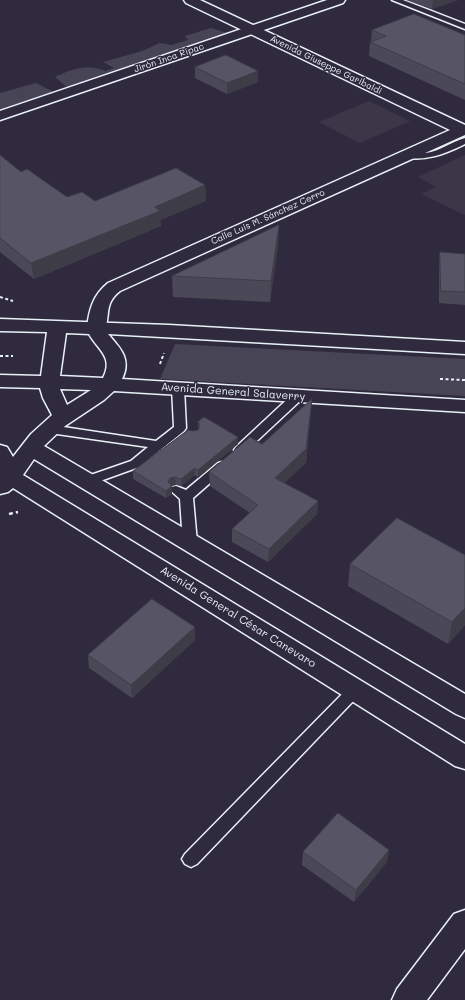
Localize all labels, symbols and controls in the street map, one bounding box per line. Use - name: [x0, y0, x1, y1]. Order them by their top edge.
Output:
- street label: Avenida Giuseppe Garibaldi: [268, 33, 384, 97]
- street label: Jirón Inca Rípac: [133, 41, 205, 75]
- street label: Calle Luis M. Sánchez Cerro: [210, 187, 326, 247]
- street label: Avenida General Salaverry: [160, 380, 306, 404]
- street label: Avenida General César Canevaro: [158, 563, 318, 671]

